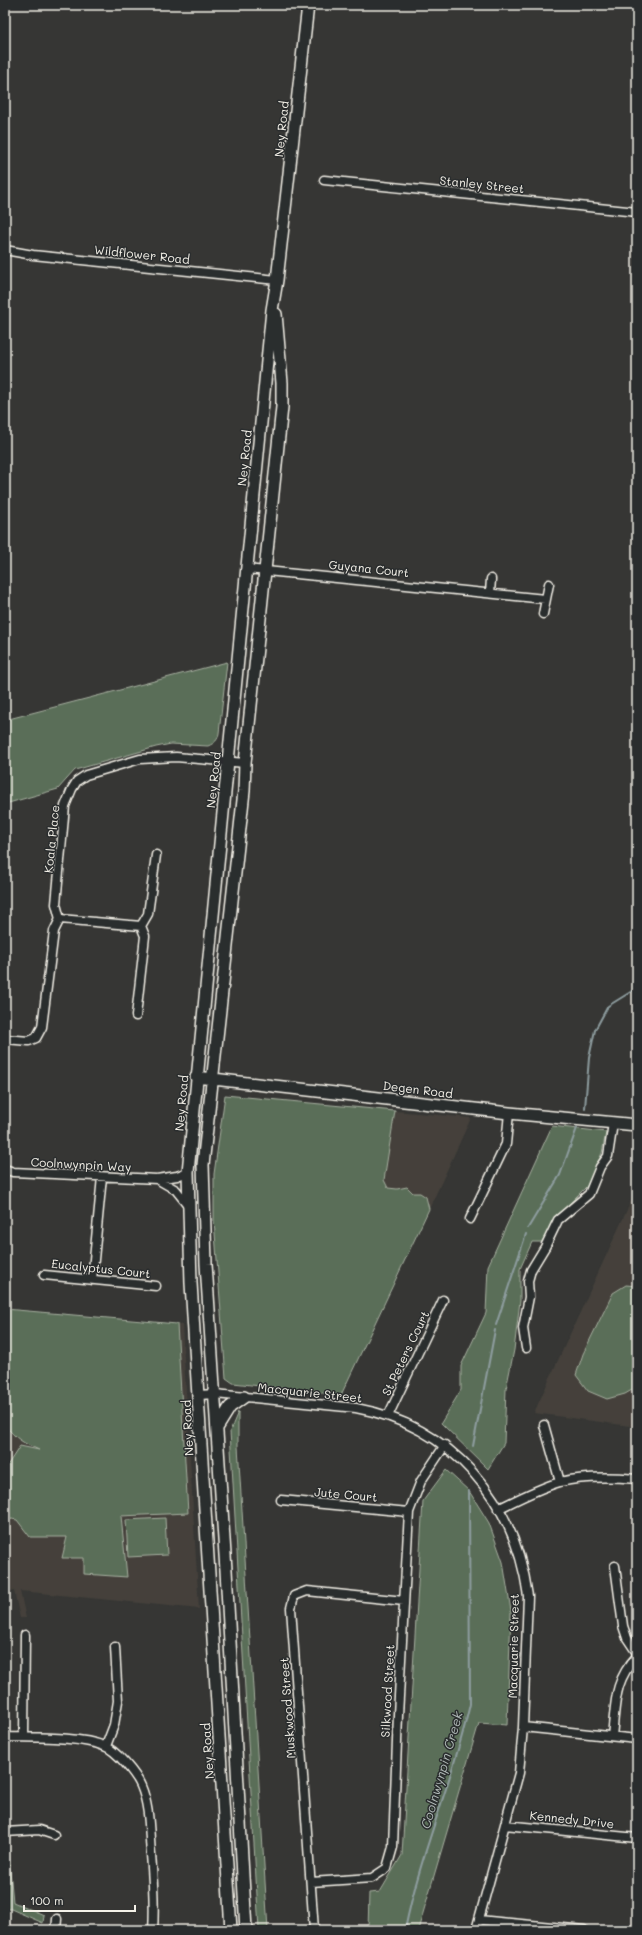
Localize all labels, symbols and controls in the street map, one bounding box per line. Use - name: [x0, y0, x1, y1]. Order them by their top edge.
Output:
- street label: Ney Road: [270, 100, 292, 158]
- street label: Stanley Street: [439, 172, 525, 196]
- street label: Wildflower Road: [93, 241, 191, 267]
- street label: Ney Road: [233, 429, 255, 487]
- street label: Guyana Court: [328, 556, 410, 580]
- street label: Ney Road: [202, 751, 224, 809]
- street label: Koala Place: [39, 804, 63, 874]
- street label: Ney Road: [171, 1074, 191, 1132]
- street label: Degen Road: [382, 1077, 454, 1101]
- street label: Coolnwynpin Way: [30, 1153, 132, 1175]
- street label: Eucalyptus Court: [51, 1255, 151, 1281]
- street label: St Peters Court: [378, 1308, 432, 1398]
- street label: Macquarie Street: [257, 1379, 363, 1405]
- street label: Ney Road: [178, 1399, 196, 1457]
- street label: Jute Court: [314, 1483, 378, 1505]
- street label: Macquarie Street: [504, 1593, 522, 1699]
- street label: Silkwood Street: [377, 1644, 397, 1738]
- street label: Muskwood Street: [275, 1657, 299, 1759]
- water label: Coolnwynpin Creek: [416, 1708, 466, 1831]
- street label: Ney Road: [197, 1722, 217, 1780]
- street label: Kennedy Drive: [529, 1807, 615, 1831]
- scale bar: [24, 1887, 135, 1913]
- text: 100 m: [30, 1892, 64, 1908]

